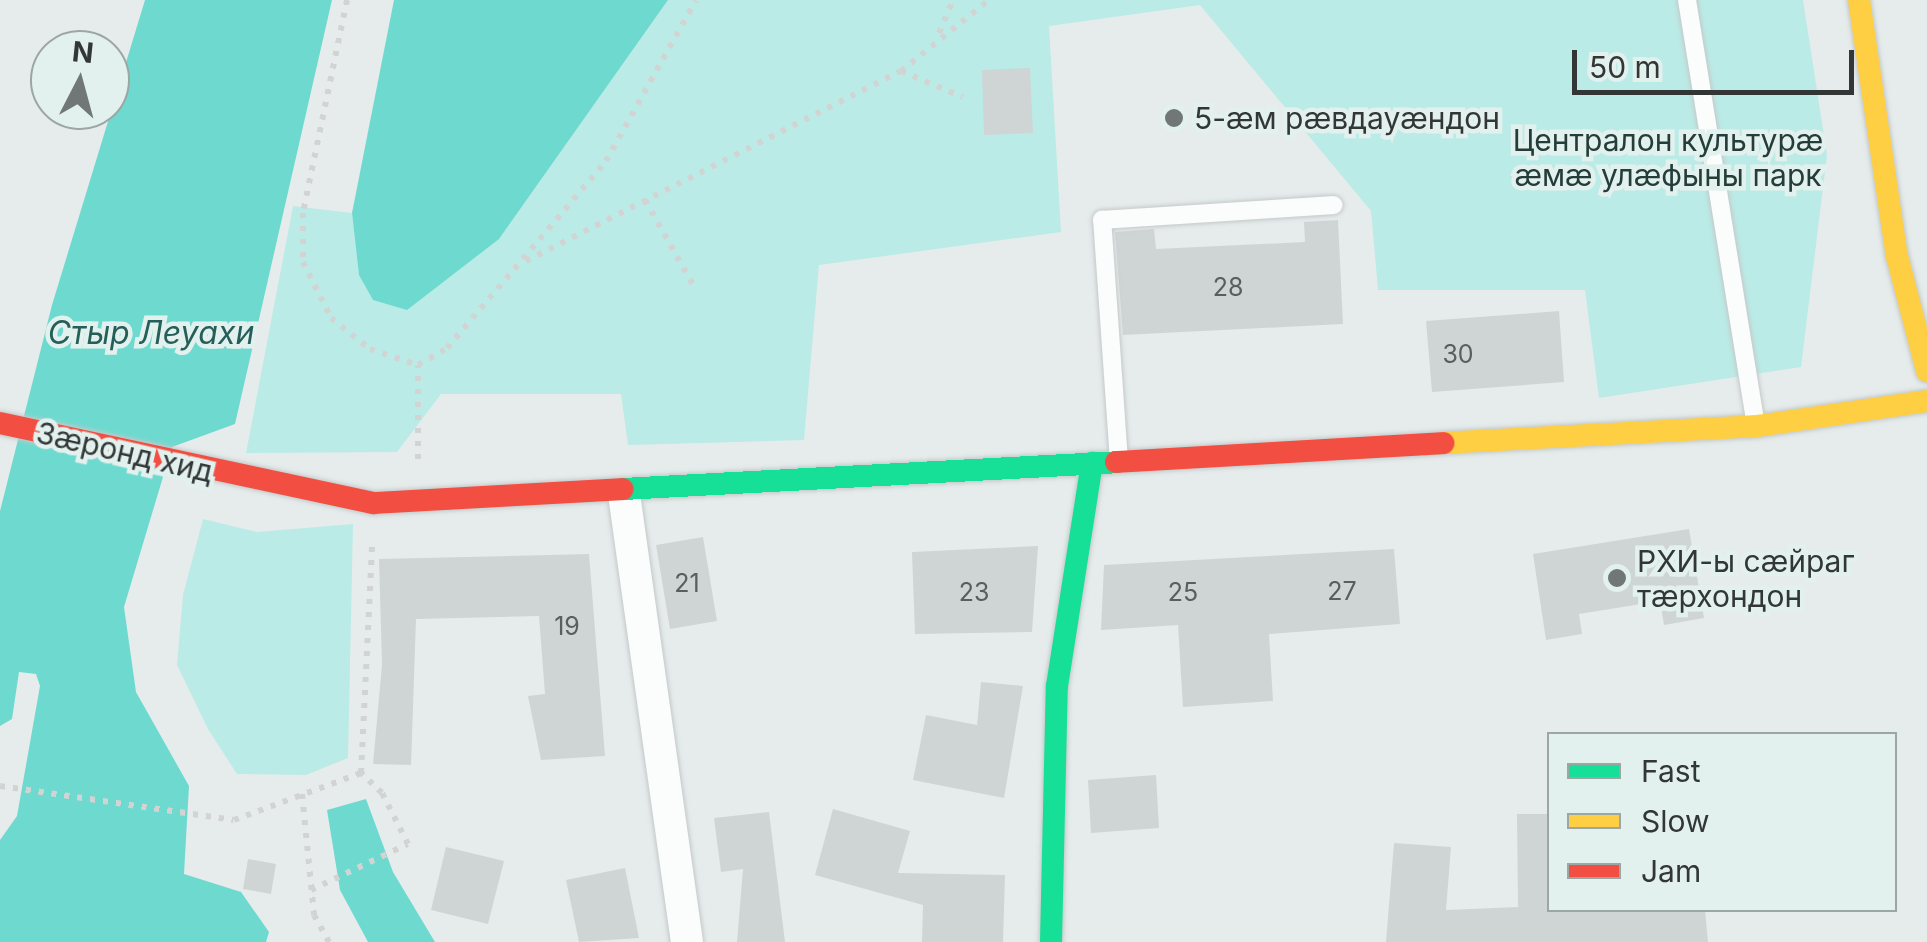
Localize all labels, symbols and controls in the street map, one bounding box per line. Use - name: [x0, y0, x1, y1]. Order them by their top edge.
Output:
- north arrow: [30, 30, 130, 130]
- scale bar: [1577, 30, 1860, 92]
- text: N: [71, 34, 95, 70]
- text: 50 m: [1589, 49, 1661, 85]
- place label: 5-æм рӕвдауӕндон: [1194, 100, 1500, 136]
- marker: 5-æм рӕвдауӕндон: [1163, 107, 1185, 129]
- park label: Централон культурæ æмæ улæфыны парк: [1513, 122, 1823, 192]
- house number: 28: [1213, 272, 1243, 302]
- water label: Стыр Леуахи: [48, 314, 254, 352]
- house number: 30: [1442, 339, 1474, 369]
- street label: Зæронд хид: [33, 414, 217, 490]
- place label: РХИ-ы сæйраг тæрхондон: [1637, 543, 1855, 614]
- marker: РХИ-ы сæйраг тæрхондон: [1606, 567, 1628, 589]
- house number: 21: [674, 568, 700, 598]
- house number: 27: [1327, 576, 1357, 606]
- house number: 23: [959, 577, 989, 607]
- house number: 25: [1168, 577, 1198, 607]
- house number: 19: [554, 611, 580, 641]
- legend: [1547, 732, 1897, 912]
- text: Fast: [1641, 753, 1700, 789]
- text: Slow: [1641, 803, 1710, 839]
- text: Jam: [1641, 853, 1701, 889]

